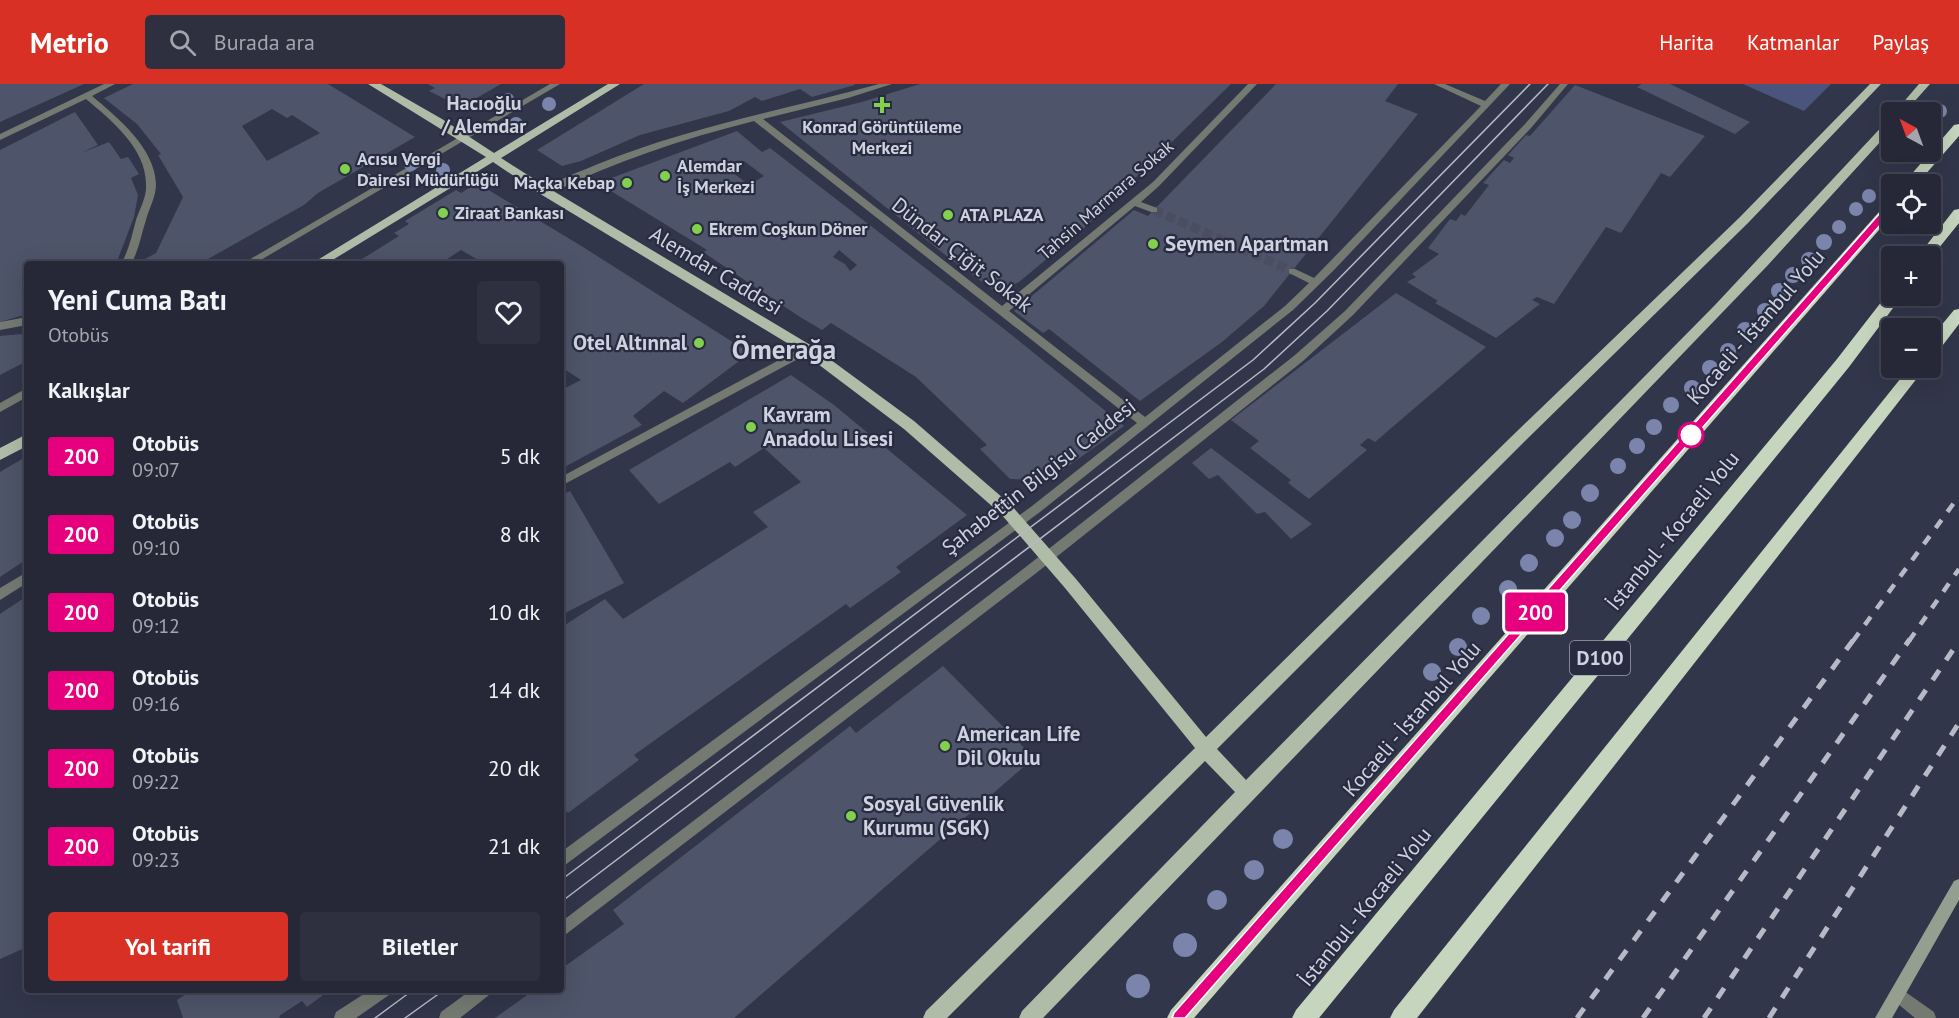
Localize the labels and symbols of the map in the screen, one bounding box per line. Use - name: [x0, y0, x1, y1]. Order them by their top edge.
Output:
- district label: Hacıoğlu / Alemdar: [441, 90, 526, 139]
- marker: Konrad Görüntüleme Merkezi: [873, 96, 891, 114]
- north arrow: [1881, 102, 1941, 162]
- place label: Konrad Görüntüleme Merkezi: [802, 115, 962, 159]
- street label: Tahsin Marmara Sokak: [1033, 134, 1178, 265]
- place label: Acısu Vergi Dairesi Müdürlüğü: [357, 147, 499, 191]
- place label: Alemdar İş Merkezi: [677, 154, 755, 198]
- marker: Acısu Vergi Dairesi Müdürlüğü: [338, 162, 352, 176]
- marker: Alemdar İş Merkezi: [658, 169, 672, 183]
- place label: Maçka Kebap: [514, 171, 615, 194]
- marker: Maçka Kebap: [620, 176, 634, 190]
- street label: Dündar Çiğit Sokak: [887, 191, 1038, 318]
- place label: Ziraat Bankası: [455, 201, 564, 224]
- place label: ATA PLAZA: [960, 203, 1043, 226]
- marker: Ziraat Bankası: [436, 206, 450, 220]
- marker: ATA PLAZA: [941, 208, 955, 222]
- place label: Ekrem Coşkun Döner: [709, 217, 868, 240]
- street label: Alemdar Caddesi: [645, 220, 788, 321]
- marker: Ekrem Coşkun Döner: [690, 222, 704, 236]
- place label: Seymen Apartman: [1165, 230, 1329, 257]
- marker: Seymen Apartman: [1146, 237, 1160, 251]
- street label: Kocaeli - İstanbul Yolu: [1681, 243, 1830, 410]
- place label: Otel Altınnal: [573, 329, 688, 356]
- district label: Ömerağa: [732, 332, 836, 366]
- marker: Otel Altınnal: [692, 336, 706, 350]
- street label: Şahabettin Bilgisu Caddesi: [936, 392, 1141, 561]
- place label: Kavram Anadolu Lisesi: [763, 401, 893, 452]
- marker: Kavram Anadolu Lisesi: [744, 420, 758, 434]
- unlabelled marker: [1678, 422, 1704, 448]
- street label: İstanbul - Kocaeli Yolu: [1600, 446, 1745, 616]
- line badge: 200: [1500, 592, 1570, 632]
- street label: Kocaeli - İstanbul Yolu: [1337, 635, 1486, 802]
- road number: D100: [1570, 641, 1630, 675]
- place label: American Life Dil Okulu: [957, 720, 1080, 771]
- marker: American Life Dil Okulu: [938, 739, 952, 753]
- place label: Sosyal Güvenlik Kurumu (SGK): [863, 790, 1005, 841]
- marker: Sosyal Güvenlik Kurumu (SGK): [844, 809, 858, 823]
- street label: İstanbul - Kocaeli Yolu: [1292, 822, 1437, 992]

